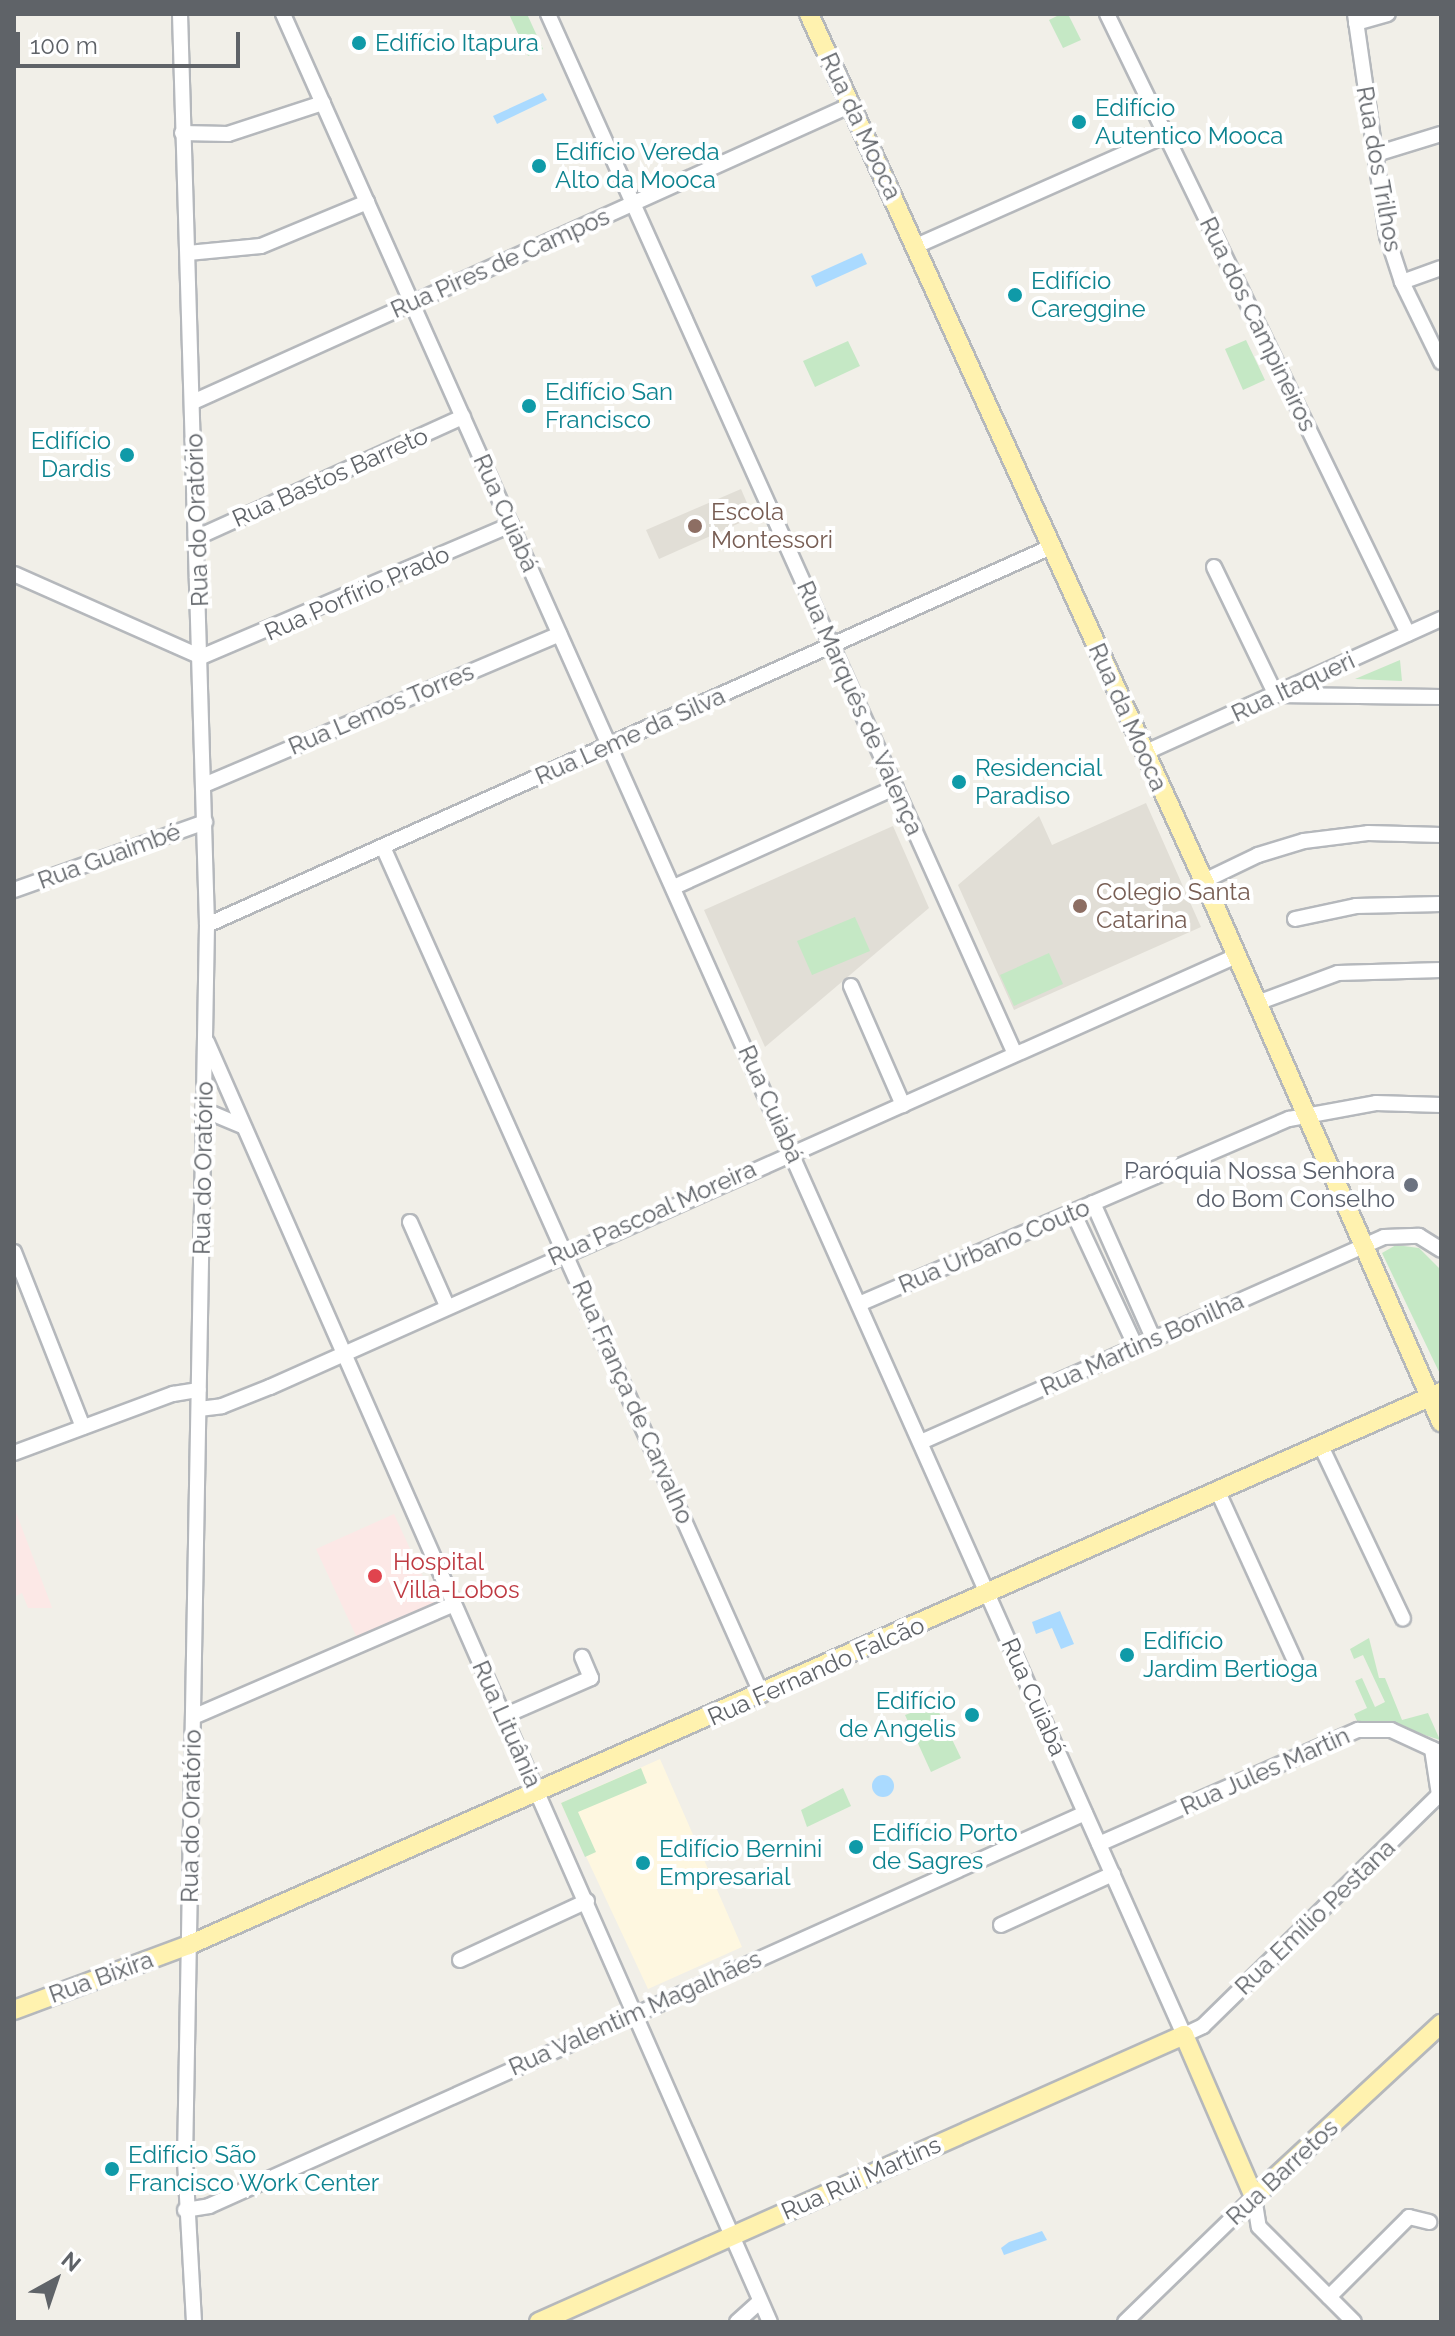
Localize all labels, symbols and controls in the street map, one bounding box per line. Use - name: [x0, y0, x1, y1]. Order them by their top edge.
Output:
- scale bar: [20, 16, 244, 66]
- place label: Edifício Itapura: [375, 29, 539, 57]
- text: 100 m: [30, 31, 98, 60]
- marker: Edifício Itapura: [350, 34, 368, 52]
- street label: Rua da Mooca: [814, 48, 908, 204]
- street label: Rua dos Trilhos: [1350, 84, 1408, 254]
- place label: Edifício Autentico Mooca: [1095, 94, 1283, 150]
- marker: Edifício Autentico Mooca: [1070, 113, 1088, 131]
- place label: Edifício Vereda Alto da Mooca: [555, 138, 720, 194]
- marker: Edifício Vereda Alto da Mooca: [530, 157, 548, 175]
- street label: Rua Pires de Campos: [386, 202, 614, 324]
- street label: Rua dos Campineiros: [1194, 212, 1322, 436]
- place label: Edifício Careggine: [1031, 267, 1146, 323]
- marker: Edifício Careggine: [1006, 286, 1024, 304]
- place label: Edifício San Francisco: [545, 378, 673, 434]
- marker: Edifício San Francisco: [520, 397, 538, 415]
- street label: Rua Bastos Barreto: [228, 421, 432, 533]
- place label: Edifício Dardis: [31, 427, 111, 483]
- street label: Rua do Oratório: [180, 433, 214, 607]
- marker: Edifício Dardis: [118, 446, 136, 464]
- street label: Rua Cuiabá: [467, 450, 545, 576]
- place label: Escola Montessori: [711, 498, 833, 554]
- marker: Escola Montessori: [686, 517, 704, 535]
- street label: Rua Porfírio Prado: [260, 539, 454, 647]
- street label: Rua Marquês de Valença: [791, 576, 929, 840]
- street label: Rua da Mooca: [1083, 639, 1173, 795]
- street label: Rua Itaqueri: [1227, 646, 1359, 728]
- street label: Rua Lemos Torres: [284, 657, 478, 761]
- street label: Rua Leme da Silva: [531, 681, 729, 791]
- place label: Residencial Paradiso: [975, 754, 1102, 810]
- marker: Residencial Paradiso: [950, 773, 968, 791]
- street label: Rua Guaimbé: [34, 817, 184, 895]
- place label: Colegio Santa Catarina: [1096, 878, 1250, 934]
- marker: Colegio Santa Catarina: [1071, 897, 1089, 915]
- street label: Rua Cuiabá: [732, 1041, 810, 1167]
- street label: Rua do Oratório: [187, 1081, 219, 1255]
- street label: Rua Pascoal Moreira: [543, 1154, 761, 1272]
- place label: Paróquia Nossa Senhora do Bom Conselho: [1124, 1157, 1395, 1213]
- marker: Paróquia Nossa Senhora do Bom Conselho: [1402, 1176, 1420, 1194]
- street label: Rua Urbano Couto: [894, 1193, 1094, 1299]
- street label: Rua França de Carvalho: [566, 1276, 700, 1528]
- street label: Rua Martins Bonilha: [1036, 1286, 1248, 1402]
- place label: Hospital Villa-Lobos: [393, 1548, 519, 1604]
- marker: Hospital Villa-Lobos: [364, 1565, 386, 1587]
- street label: Rua Fernando Falcão: [703, 1610, 929, 1732]
- place label: Edifício Jardim Bertioga: [1143, 1627, 1318, 1683]
- street label: Rua Cuiabá: [995, 1634, 1073, 1760]
- marker: Edifício Jardim Bertioga: [1118, 1646, 1136, 1664]
- street label: Rua Lituânia: [466, 1656, 548, 1792]
- place label: Edifício de Angelis: [838, 1687, 956, 1743]
- marker: Edifício de Angelis: [963, 1706, 981, 1724]
- street label: Rua Jules Martin: [1176, 1721, 1354, 1821]
- street label: Rua do Oratório: [175, 1729, 207, 1903]
- place label: Edifício Porto de Sagres: [872, 1819, 1018, 1875]
- street label: Rua Emílio Pestana: [1229, 1833, 1401, 2001]
- place label: Edifício Bernini Empresarial: [659, 1835, 822, 1891]
- marker: Edifício Porto de Sagres: [847, 1838, 865, 1856]
- marker: Edifício Bernini Empresarial: [634, 1854, 652, 1872]
- street label: Rua Valentim Magalhães: [504, 1944, 766, 2082]
- street label: Rua Bixira: [45, 1945, 157, 2009]
- street label: Rua Barretos: [1220, 2113, 1344, 2231]
- street label: Rua Rui Martins: [777, 2130, 945, 2226]
- place label: Edifício São Francisco Work Center: [128, 2141, 380, 2197]
- marker: Edifício São Francisco Work Center: [103, 2160, 121, 2178]
- north arrow: [16, 2240, 96, 2320]
- text: N: [57, 2246, 86, 2277]

